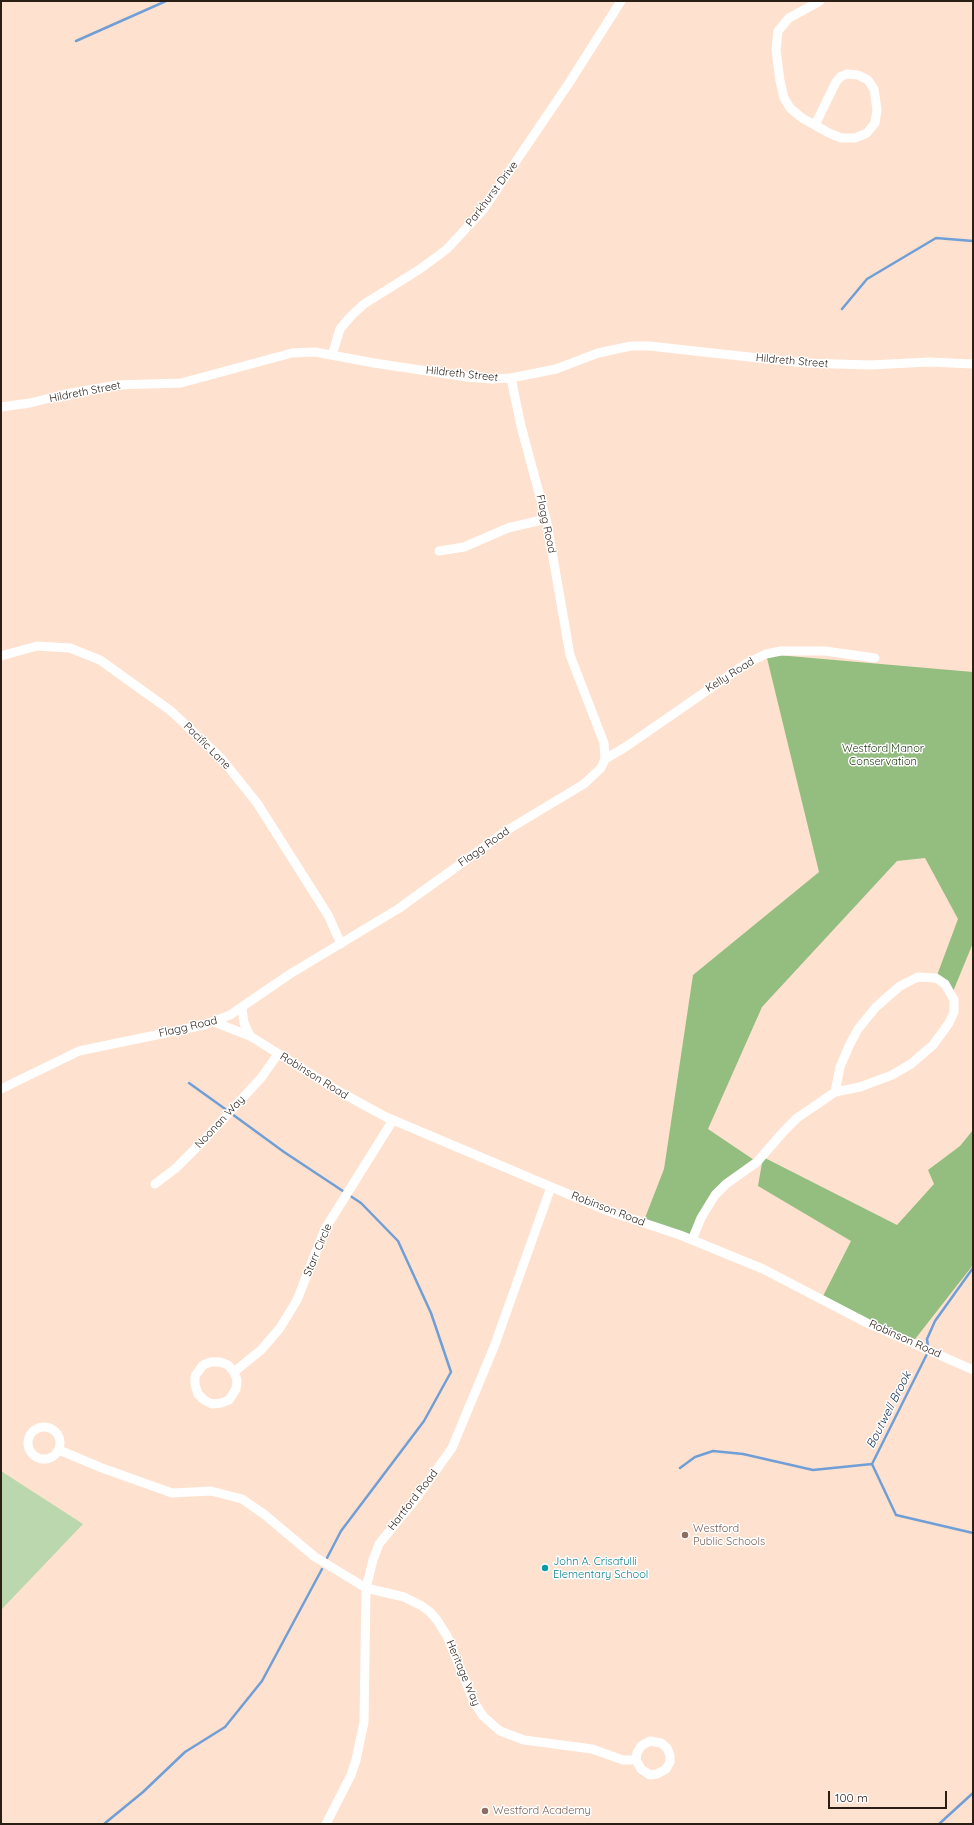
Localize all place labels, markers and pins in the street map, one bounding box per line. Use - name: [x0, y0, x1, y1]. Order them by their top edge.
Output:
- place label: Westford Public Schools: [693, 1522, 765, 1548]
- marker: Westford Public Schools: [680, 1530, 690, 1540]
- place label: John A. Crisafulli Elementary School: [553, 1555, 648, 1581]
- marker: John A. Crisafulli Elementary School: [540, 1563, 550, 1573]
- place label: Westford Academy: [493, 1804, 591, 1818]
- marker: Westford Academy: [480, 1806, 490, 1816]

